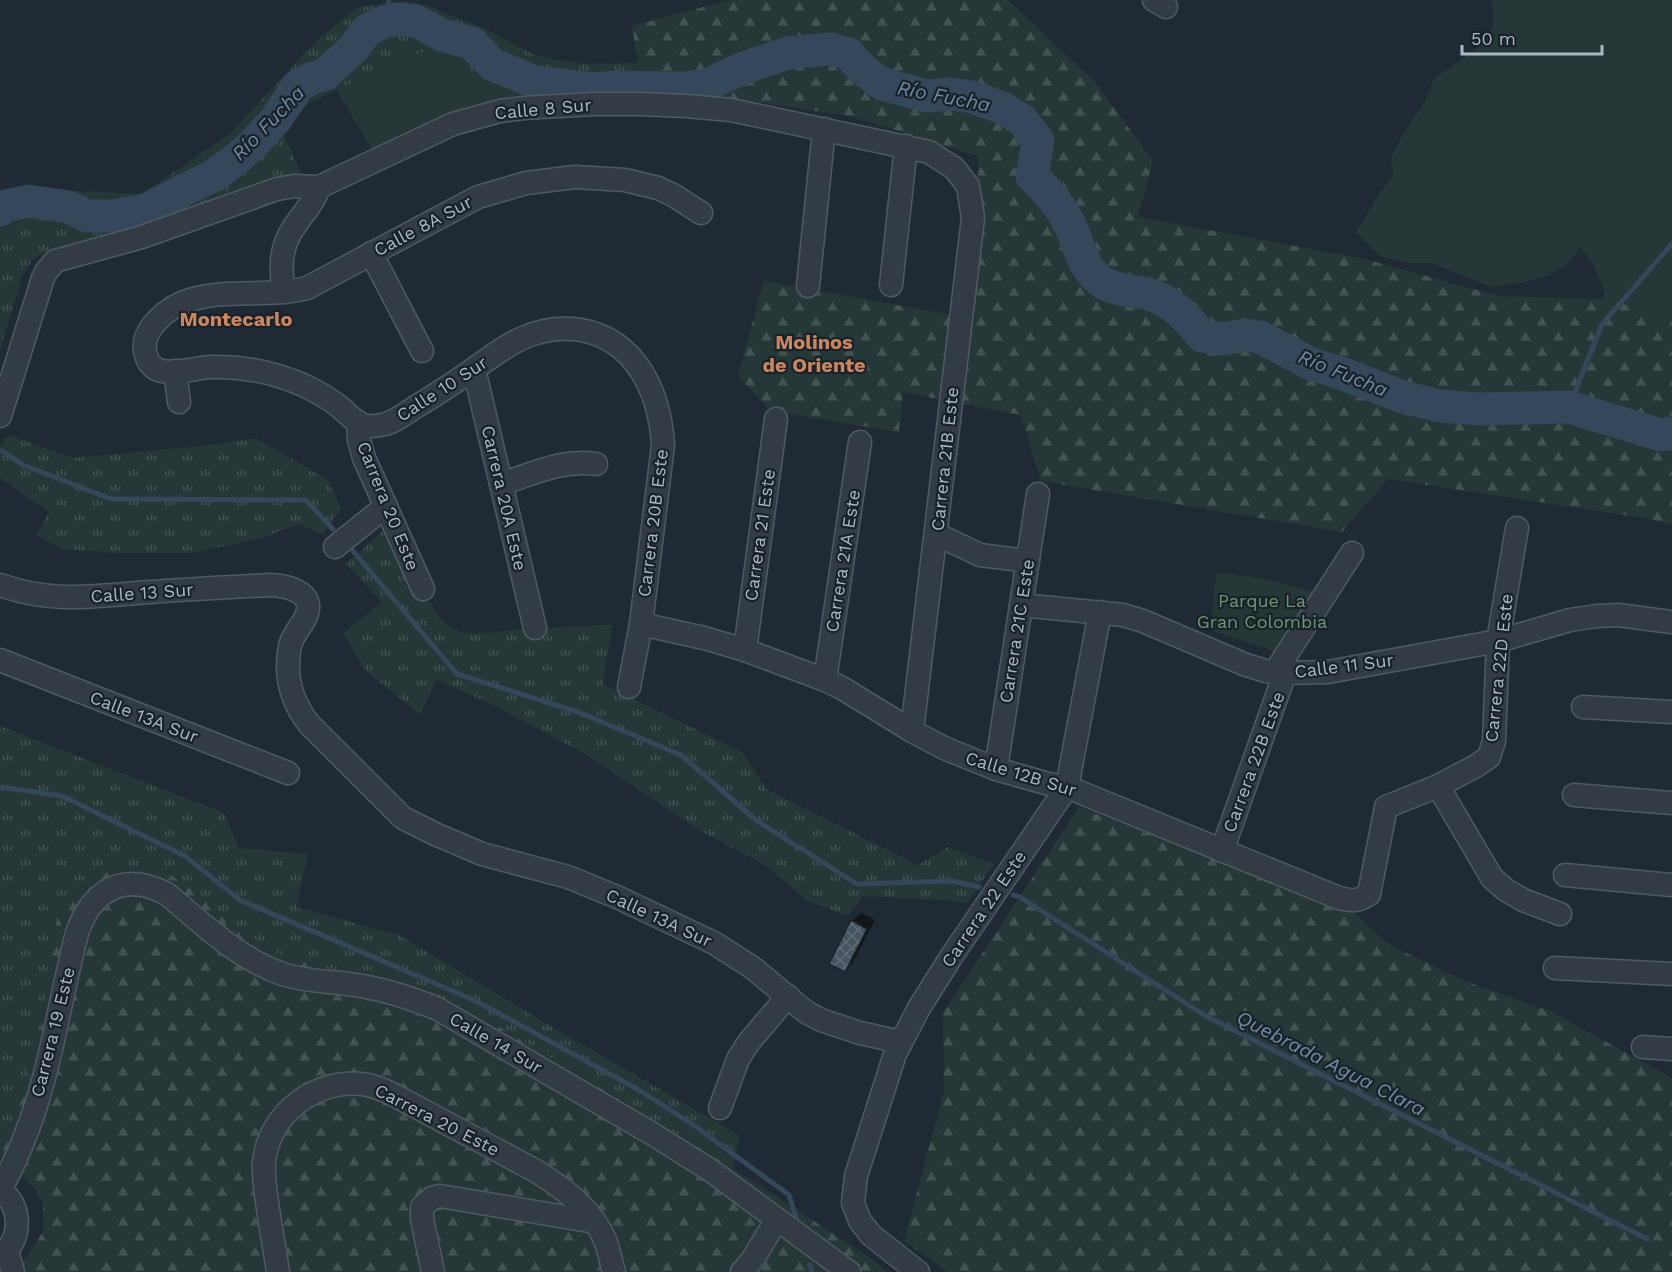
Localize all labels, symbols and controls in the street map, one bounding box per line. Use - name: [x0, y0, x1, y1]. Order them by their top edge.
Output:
- scale bar: [1462, 18, 1602, 56]
- text: 50 m: [1471, 28, 1516, 49]
- water label: Río Fucha: [895, 75, 993, 117]
- water label: Río Fucha: [227, 81, 309, 165]
- street label: Calle 8 Sur: [494, 94, 592, 123]
- street label: Calle 8A Sur: [370, 191, 476, 260]
- district label: Montecarlo: [180, 307, 292, 331]
- district label: Molinos de Oriente: [762, 330, 866, 377]
- water label: Río Fucha: [1295, 344, 1391, 402]
- street label: Calle 10 Sur: [392, 351, 491, 426]
- street label: Carrera 21B Este: [927, 386, 963, 532]
- street label: Carrera 20A Este: [478, 423, 531, 572]
- street label: Carrera 20 Este: [353, 438, 424, 573]
- street label: Carrera 20B Este: [633, 448, 672, 598]
- street label: Carrera 21 Este: [740, 468, 779, 602]
- street label: Carrera 21A Este: [821, 488, 864, 634]
- street label: Carrera 21C Este: [995, 558, 1038, 704]
- street label: Calle 13 Sur: [90, 578, 194, 607]
- park label: Parque La Gran Colombia: [1197, 590, 1327, 632]
- street label: Carrera 22D Este: [1480, 593, 1517, 743]
- street label: Calle 11 Sur: [1293, 649, 1395, 682]
- street label: Calle 13A Sur: [87, 686, 201, 747]
- street label: Carrera 22B Este: [1218, 689, 1289, 835]
- street label: Calle 12B Sur: [963, 747, 1079, 800]
- street label: Carrera 22 Este: [937, 846, 1030, 971]
- street label: Calle 13A Sur: [603, 884, 716, 951]
- street label: Carrera 19 Este: [26, 965, 79, 1099]
- water label: Quebrada Agua Clara: [1233, 1005, 1429, 1121]
- street label: Calle 14 Sur: [446, 1008, 546, 1078]
- street label: Carrera 20 Este: [371, 1079, 503, 1160]

